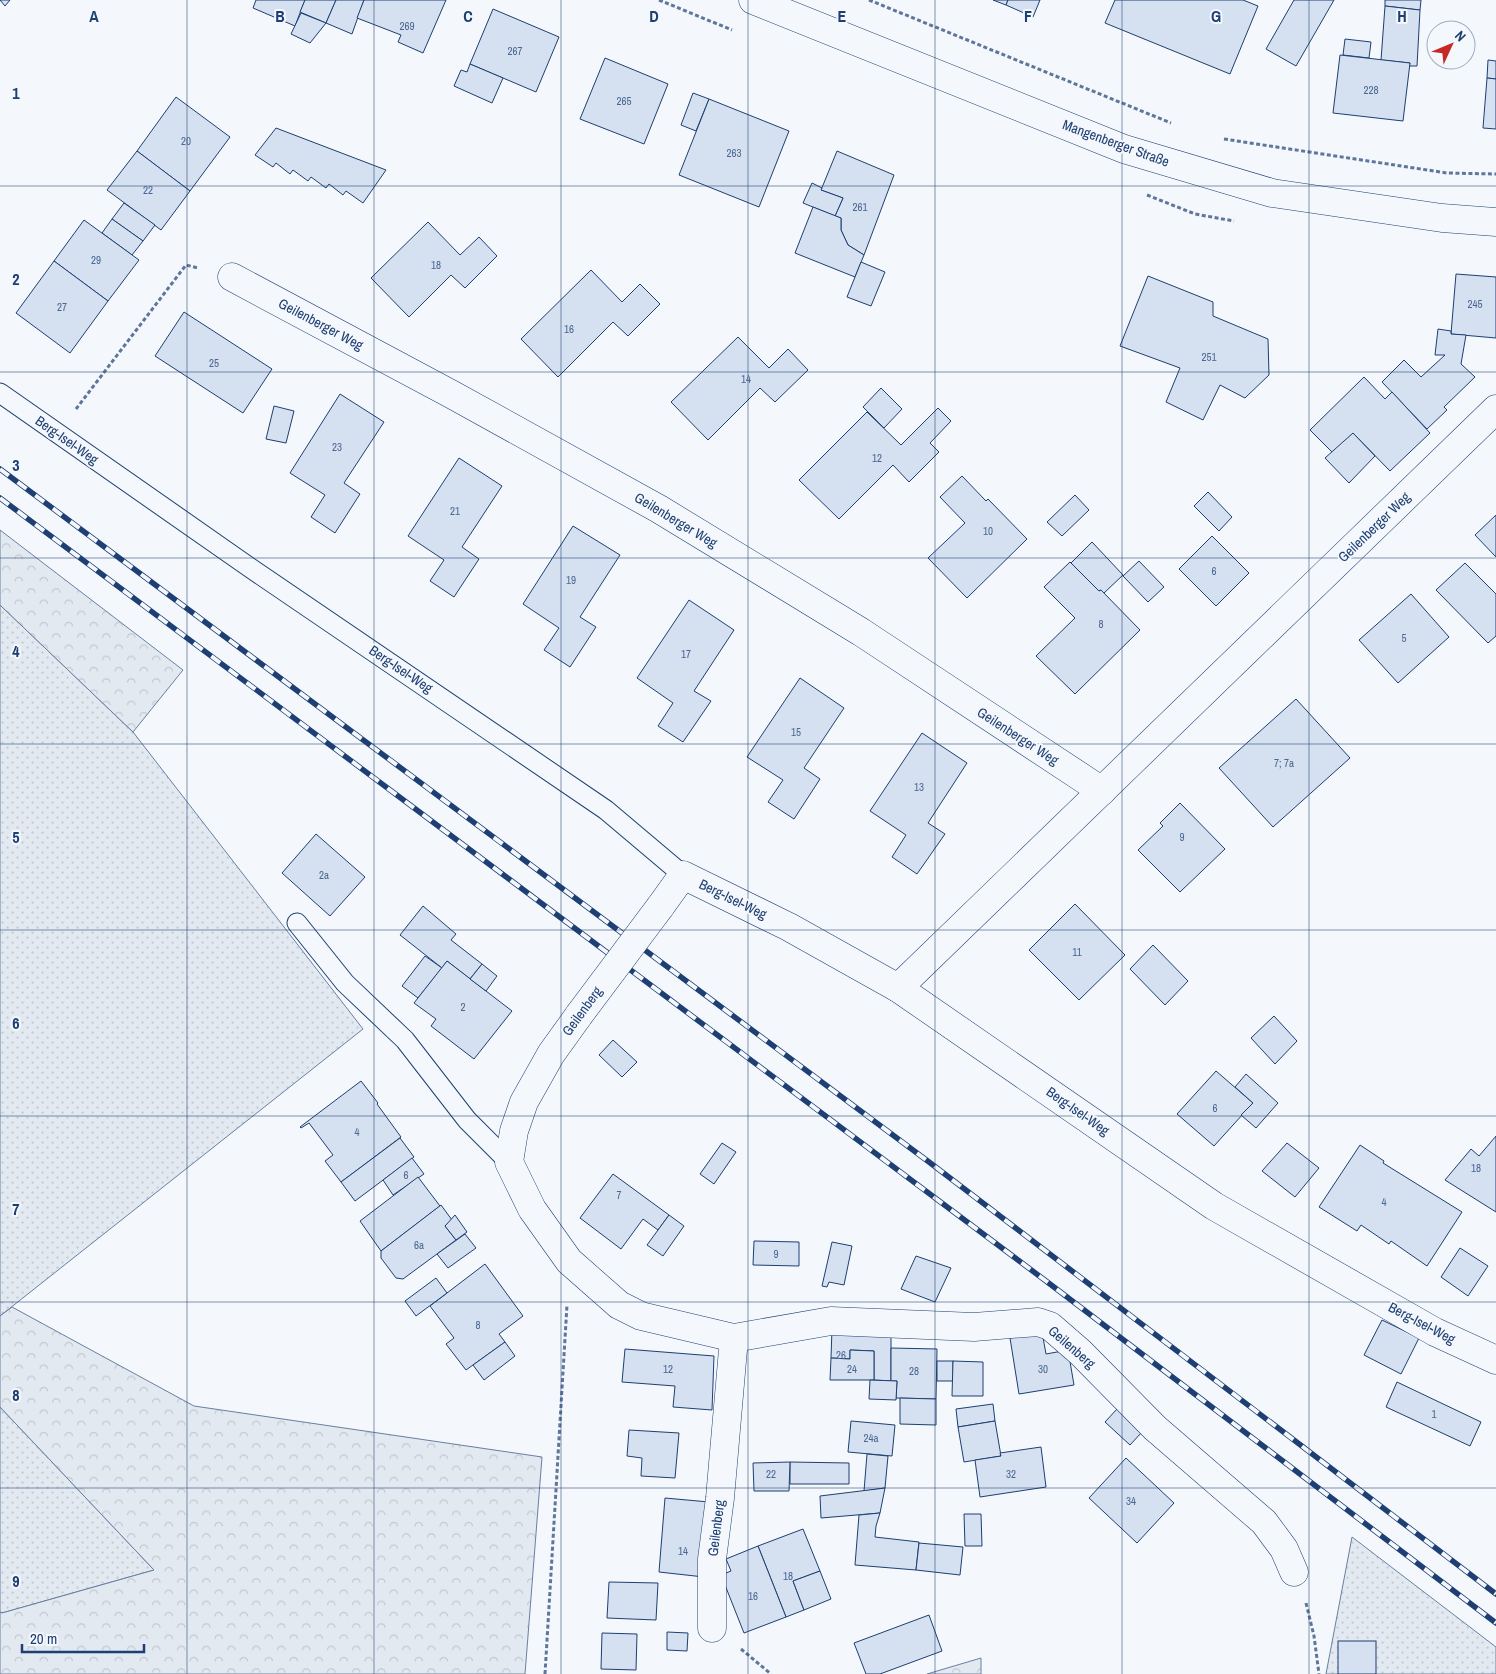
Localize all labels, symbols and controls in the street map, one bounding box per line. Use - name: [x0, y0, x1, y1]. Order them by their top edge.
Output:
- text: A: [89, 5, 99, 27]
- text: B: [275, 5, 285, 27]
- text: C: [463, 5, 473, 27]
- text: D: [649, 5, 659, 27]
- text: E: [838, 5, 847, 27]
- text: F: [1024, 5, 1032, 27]
- text: G: [1211, 5, 1221, 27]
- text: H: [1397, 5, 1407, 27]
- house number: 269: [399, 19, 415, 33]
- north arrow: [1426, 20, 1476, 70]
- text: N: [1451, 27, 1470, 45]
- house number: 267: [507, 44, 523, 58]
- text: 1: [12, 82, 20, 104]
- house number: 228: [1363, 83, 1379, 97]
- house number: 265: [616, 94, 632, 108]
- street label: Mangenberger Straße: [1060, 115, 1172, 171]
- house number: 20: [181, 134, 191, 148]
- house number: 263: [726, 146, 742, 160]
- house number: 22: [143, 183, 153, 197]
- house number: 261: [852, 200, 868, 214]
- house number: 29: [91, 253, 101, 267]
- house number: 18: [431, 258, 441, 272]
- text: 2: [12, 268, 20, 290]
- street label: Geilenberger Weg: [275, 294, 367, 354]
- house number: 245: [1467, 297, 1483, 311]
- house number: 27: [57, 300, 67, 314]
- house number: 16: [564, 322, 574, 336]
- house number: 251: [1201, 350, 1217, 364]
- house number: 25: [209, 356, 219, 370]
- house number: 14: [741, 372, 751, 386]
- street label: Berg-Isel-Weg: [32, 412, 103, 469]
- house number: 23: [332, 440, 342, 454]
- house number: 12: [872, 451, 882, 465]
- text: 3: [12, 454, 20, 476]
- street label: Geilenberger Weg: [631, 488, 721, 552]
- street label: Geilenberger Weg: [1334, 488, 1414, 566]
- house number: 21: [450, 504, 460, 518]
- house number: 10: [983, 524, 993, 538]
- house number: 6: [1211, 564, 1217, 578]
- house number: 19: [566, 573, 576, 587]
- house number: 8: [1098, 617, 1104, 631]
- house number: 5: [1401, 631, 1407, 645]
- text: 4: [12, 640, 20, 662]
- street label: Berg-Isel-Weg: [366, 641, 437, 697]
- house number: 17: [681, 647, 691, 661]
- street label: Geilenberger Weg: [974, 703, 1063, 769]
- house number: 15: [791, 725, 801, 739]
- house number: 7; 7a: [1274, 756, 1294, 770]
- house number: 13: [914, 780, 924, 794]
- text: 5: [12, 826, 20, 848]
- house number: 9: [1179, 830, 1185, 844]
- house number: 2a: [319, 868, 329, 882]
- street label: Berg-Isel-Weg: [696, 875, 770, 923]
- house number: 11: [1072, 945, 1082, 959]
- street label: Geilenberg: [558, 982, 606, 1039]
- house number: 2: [460, 1000, 466, 1014]
- text: 6: [12, 1012, 20, 1034]
- street label: Berg-Isel-Weg: [1043, 1083, 1114, 1140]
- house number: 6: [1212, 1101, 1218, 1115]
- house number: 4: [354, 1125, 360, 1139]
- house number: 18: [1471, 1161, 1481, 1175]
- house number: 6: [403, 1168, 409, 1182]
- house number: 7: [616, 1188, 622, 1202]
- house number: 4: [1381, 1195, 1387, 1209]
- text: 7: [12, 1198, 20, 1220]
- house number: 6a: [414, 1238, 424, 1252]
- house number: 9: [773, 1247, 779, 1261]
- street label: Berg-Isel-Weg: [1385, 1298, 1459, 1348]
- house number: 8: [475, 1318, 481, 1332]
- street label: Geilenberg: [1045, 1322, 1100, 1373]
- house number: 26: [836, 1348, 846, 1362]
- house number: 12: [663, 1362, 673, 1376]
- house number: 24: [847, 1362, 857, 1376]
- house number: 30: [1038, 1362, 1048, 1376]
- house number: 28: [909, 1364, 919, 1378]
- text: 8: [12, 1384, 20, 1406]
- house number: 1: [1431, 1407, 1437, 1421]
- house number: 24a: [863, 1431, 879, 1445]
- house number: 22: [766, 1467, 776, 1481]
- house number: 32: [1006, 1467, 1016, 1481]
- house number: 34: [1126, 1494, 1136, 1508]
- street label: Geilenberg: [704, 1498, 728, 1557]
- house number: 14: [678, 1544, 688, 1558]
- house number: 18: [783, 1569, 793, 1583]
- text: 9: [12, 1570, 20, 1592]
- house number: 16: [748, 1589, 758, 1603]
- scale bar: [22, 1622, 145, 1654]
- text: 20 m: [30, 1628, 57, 1649]

